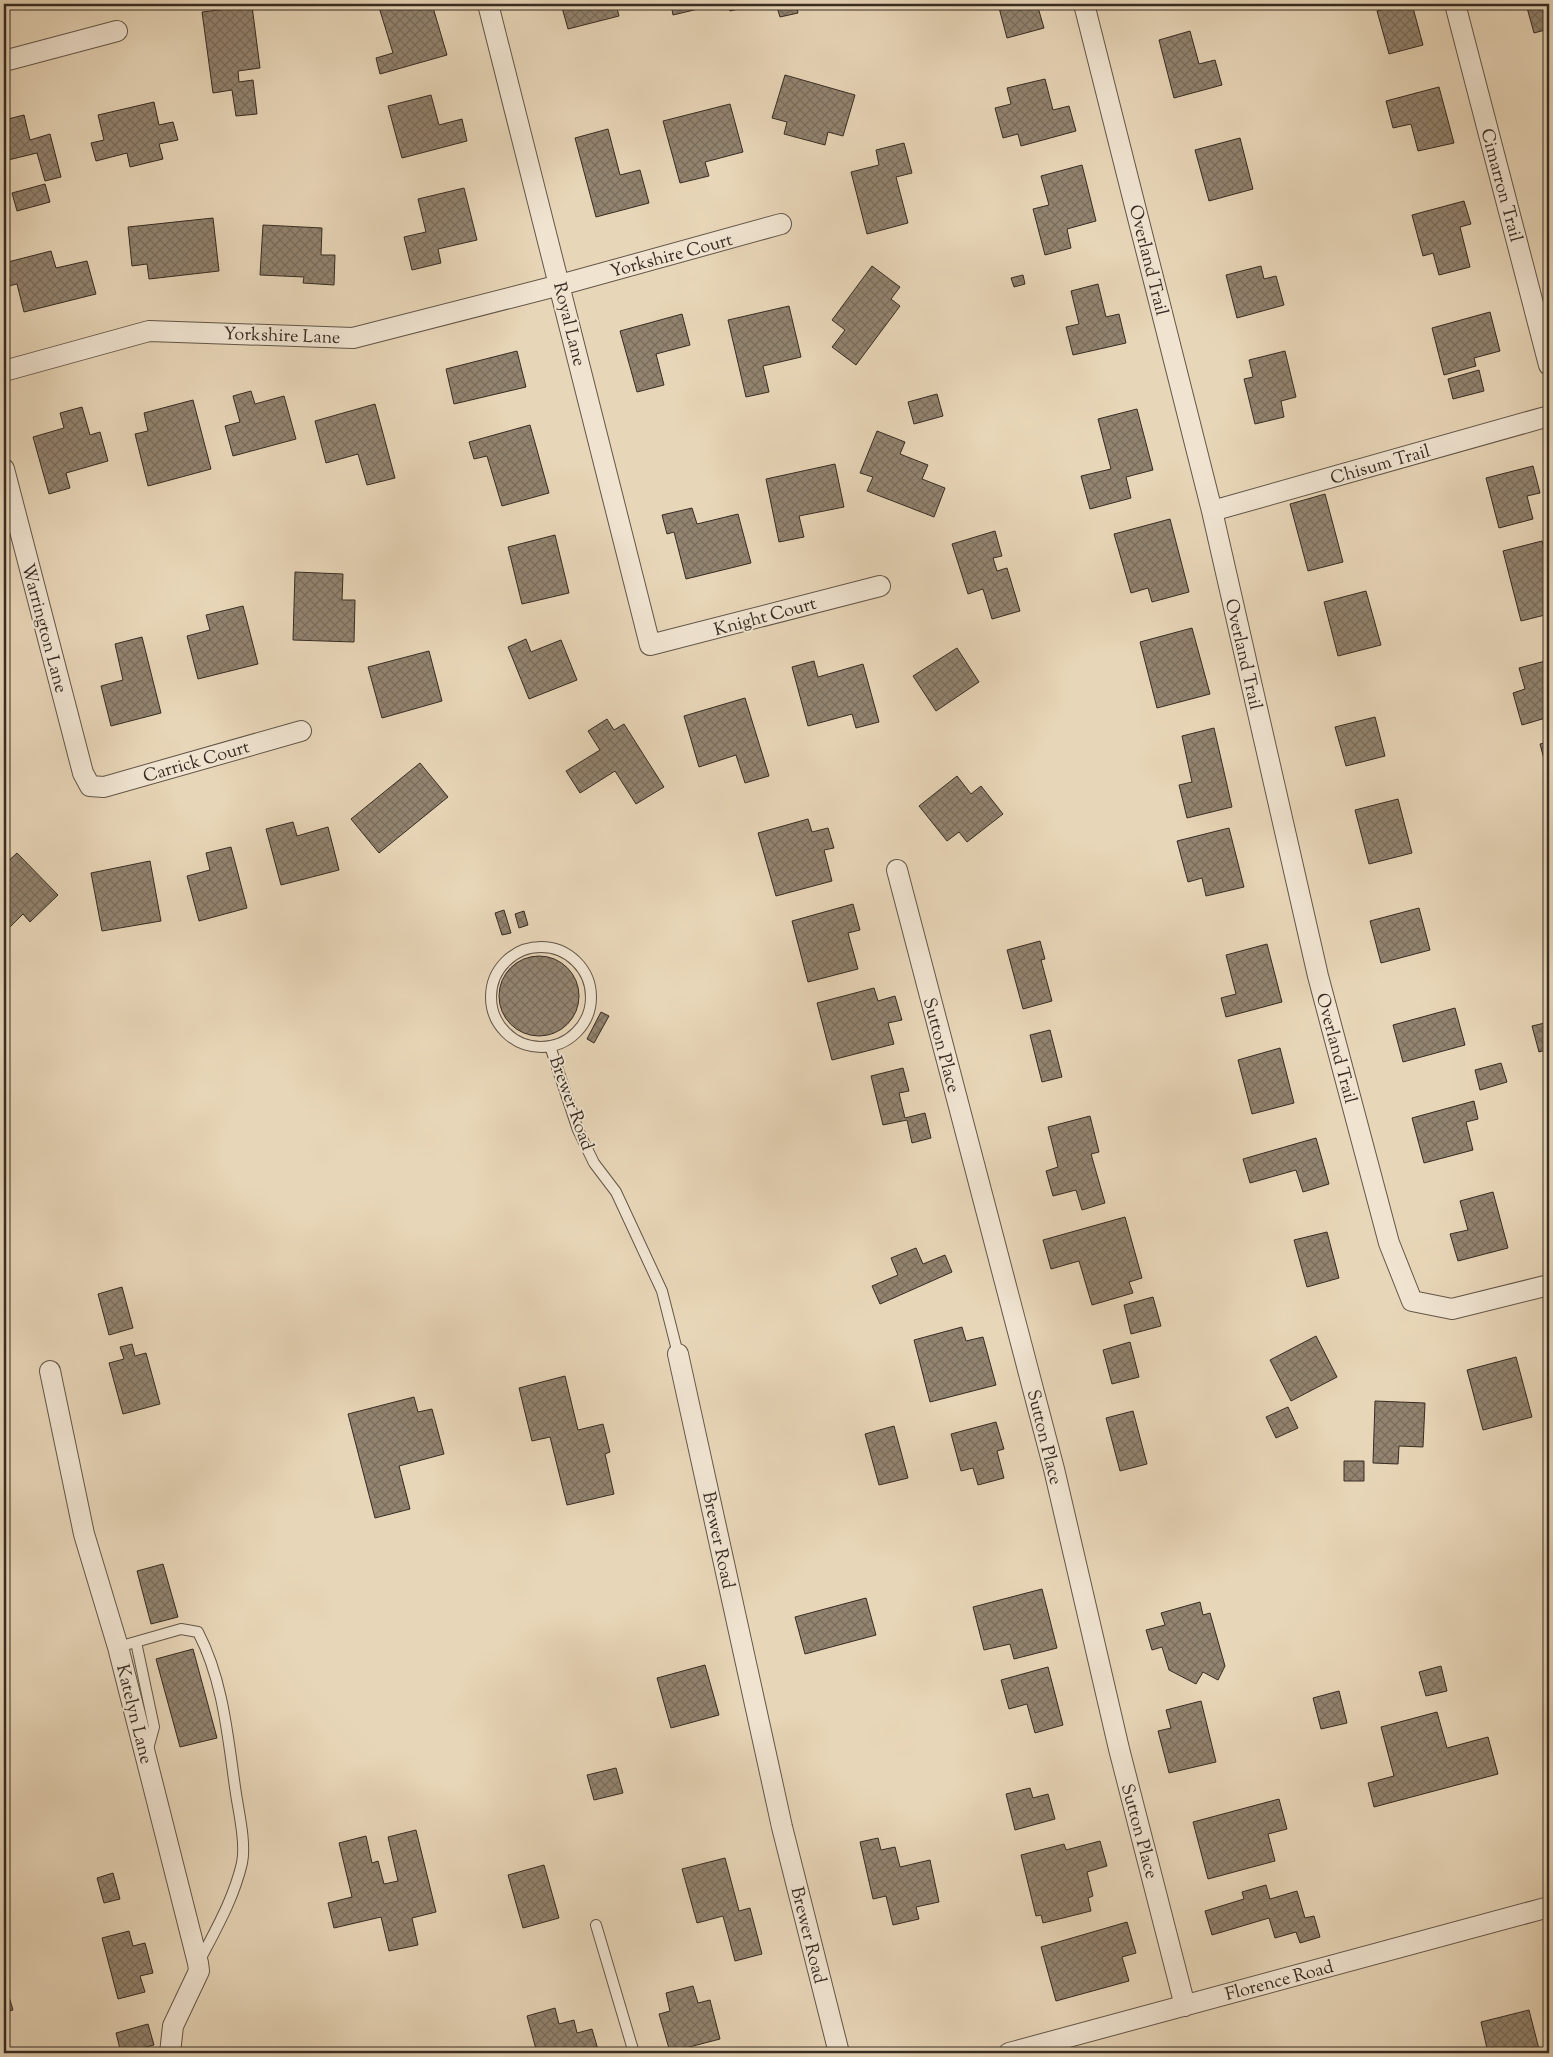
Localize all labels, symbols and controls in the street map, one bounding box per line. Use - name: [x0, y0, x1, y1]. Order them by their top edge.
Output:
- street label: Cimarron Trail: [1472, 126, 1528, 245]
- street label: Overland Trail: [1121, 202, 1173, 319]
- street label: Yorkshire Court: [607, 228, 736, 286]
- street label: Royal Lane: [545, 280, 591, 369]
- street label: Yorkshire Lane: [223, 322, 341, 352]
- street label: Chisum Trail: [1328, 439, 1433, 493]
- street label: Warrington Lane: [13, 561, 73, 696]
- street label: Knight Court: [711, 592, 820, 644]
- street label: Overland Trail: [1217, 596, 1267, 713]
- street label: Carrick Court: [140, 735, 253, 791]
- street label: Overland Trail: [1308, 990, 1362, 1107]
- street label: Sutton Place: [915, 995, 965, 1096]
- street label: Brewer Road: [541, 1053, 599, 1154]
- street label: Sutton Place: [1019, 1387, 1067, 1488]
- street label: Brewer Road: [694, 1489, 740, 1591]
- street label: Katelyn Lane: [108, 1662, 158, 1767]
- street label: Sutton Place: [1113, 1781, 1163, 1882]
- street label: Brewer Road: [783, 1885, 832, 1986]
- street label: Florence Road: [1223, 1955, 1337, 2009]

